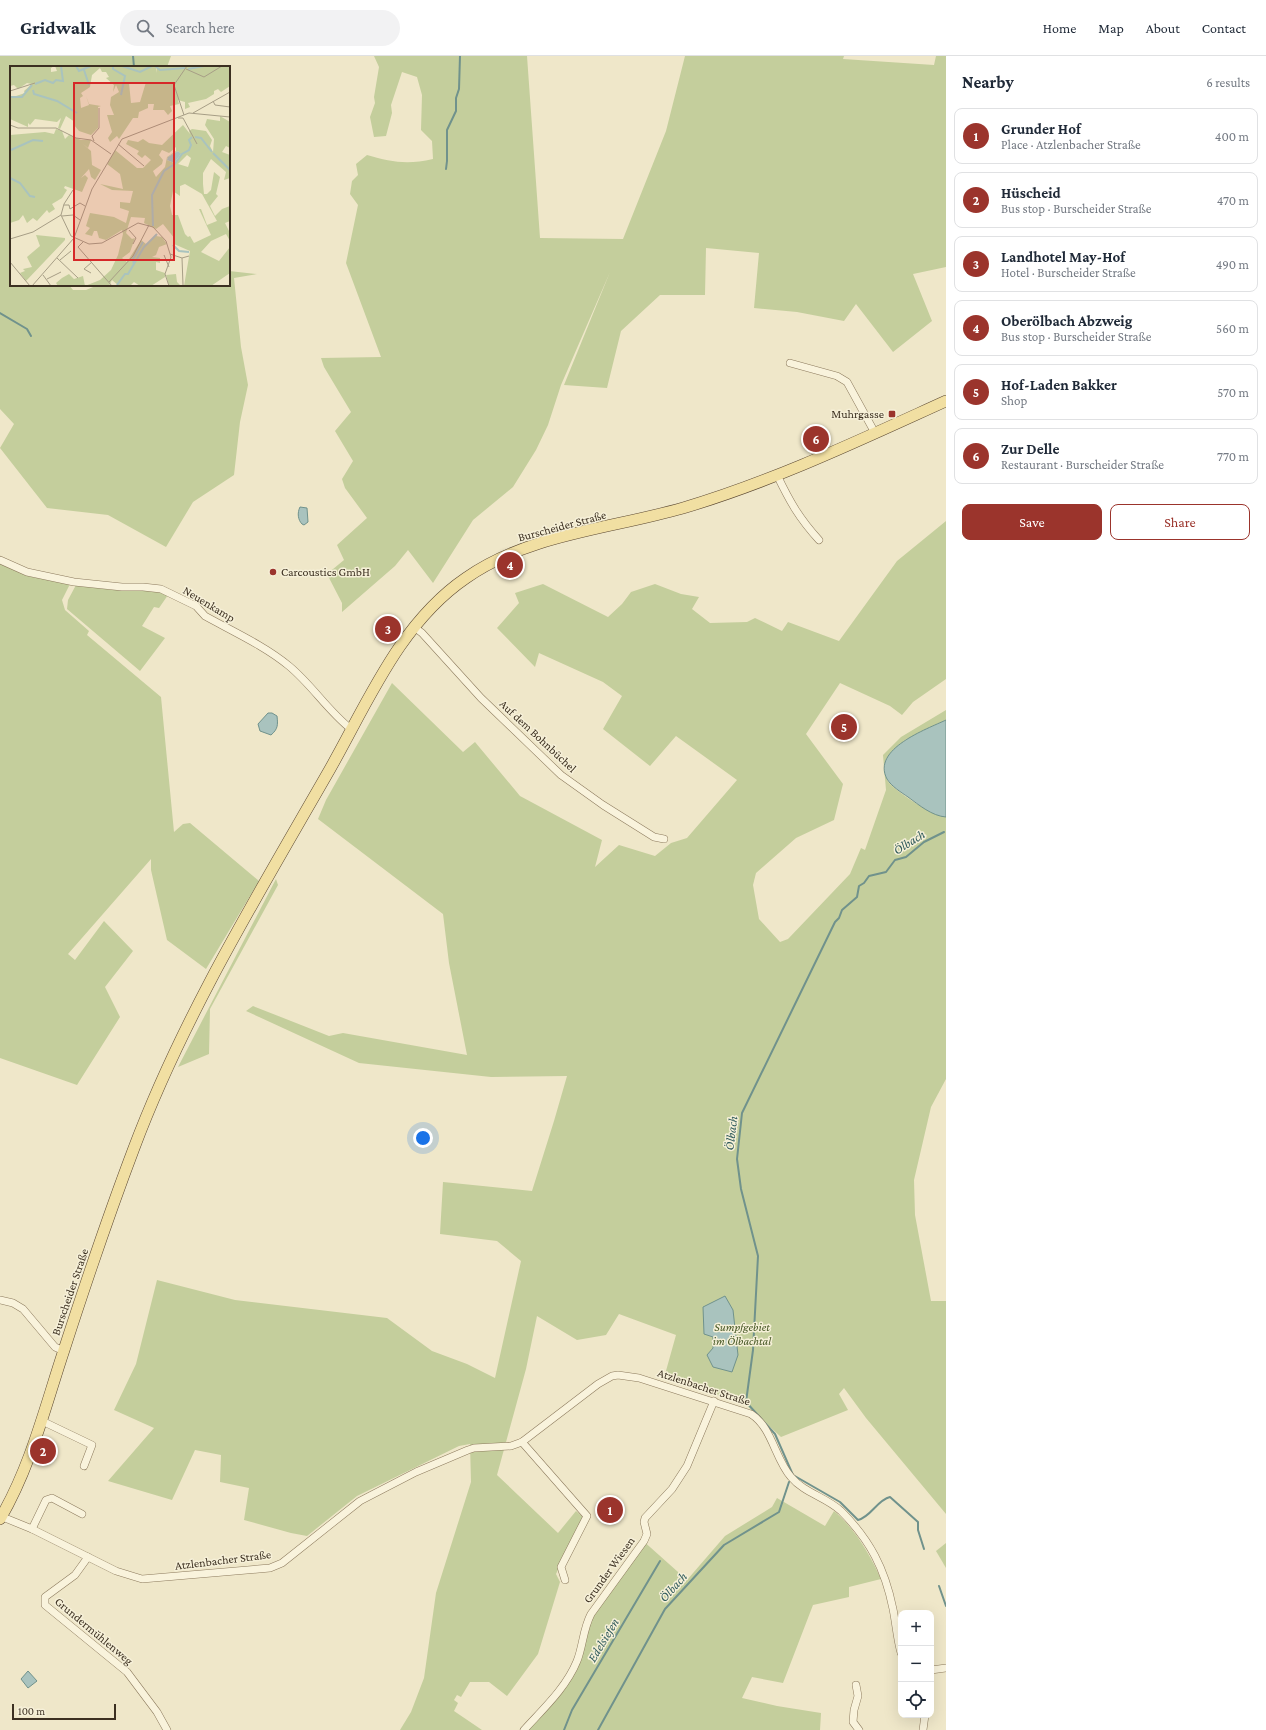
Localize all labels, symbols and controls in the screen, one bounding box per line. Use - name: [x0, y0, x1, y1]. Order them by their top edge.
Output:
- search box: [120, 10, 400, 46]
- text: Gridwalk: [20, 17, 96, 38]
- icon: search: [134, 17, 156, 39]
- text: Search here: [166, 20, 235, 36]
- text: Home: [1043, 20, 1076, 36]
- text: Map: [1098, 20, 1124, 36]
- text: About: [1146, 20, 1180, 36]
- text: Contact: [1202, 20, 1246, 36]
- inset map: [10, 66, 230, 286]
- text: Nearby: [962, 73, 1014, 92]
- text: 6 results: [1206, 75, 1250, 90]
- text: Grunder Hof: [1001, 121, 1081, 137]
- text: 1: [974, 129, 978, 144]
- text: 400 m: [1215, 129, 1249, 144]
- text: Place · Atzlenbacher Straße: [1001, 137, 1141, 152]
- text: Hüscheid: [1001, 185, 1061, 201]
- text: 2: [973, 193, 979, 208]
- text: 470 m: [1217, 193, 1249, 208]
- text: Bus stop · Burscheider Straße: [1001, 201, 1152, 216]
- text: Landhotel May-Hof: [1001, 249, 1125, 265]
- text: 3: [973, 257, 979, 272]
- text: 490 m: [1216, 257, 1249, 272]
- text: Hotel · Burscheider Straße: [1001, 265, 1136, 280]
- text: Oberölbach Abzweig: [1001, 313, 1132, 329]
- text: 4: [972, 321, 980, 336]
- text: 560 m: [1216, 321, 1249, 336]
- text: Bus stop · Burscheider Straße: [1001, 329, 1152, 344]
- text: Hof-Laden Bakker: [1001, 377, 1117, 393]
- text: 5: [973, 385, 979, 400]
- text: 570 m: [1217, 385, 1249, 400]
- text: Shop: [1001, 393, 1027, 408]
- place label: Muhrgasse: [831, 407, 884, 421]
- marker: Muhrgasse: [887, 409, 897, 419]
- pin: 6: [803, 424, 829, 454]
- text: Zur Delle: [1001, 441, 1059, 457]
- text: 6: [972, 449, 980, 464]
- text: 770 m: [1217, 449, 1249, 464]
- text: Restaurant · Burscheider Straße: [1001, 457, 1164, 472]
- button: Save: [962, 504, 1102, 540]
- button: Share: [1110, 504, 1250, 540]
- street label: Burscheider Straße: [516, 507, 608, 545]
- pin: 4: [497, 550, 523, 580]
- place label: Carcoustics GmbH: [281, 565, 370, 579]
- marker: Carcoustics GmbH: [268, 567, 278, 577]
- street label: Neuenkamp: [180, 583, 238, 625]
- pin: 3: [375, 614, 401, 644]
- street label: Auf dem Bohnbüchel: [497, 697, 579, 775]
- pin: 5: [831, 712, 857, 742]
- water label: Ölbach: [890, 826, 928, 858]
- water label: Ölbach: [721, 1115, 741, 1151]
- your location: [413, 1128, 433, 1148]
- street label: Burscheider Straße: [49, 1247, 91, 1337]
- park label: Sumpfgebiet im Ölbachtal: [713, 1320, 772, 1348]
- street label: Atzlenbacher Straße: [656, 1365, 752, 1409]
- pin: 2: [30, 1436, 56, 1466]
- pin: 1: [597, 1495, 623, 1525]
- street label: Grunder Wiesen: [580, 1534, 638, 1606]
- street label: Atzlenbacher Straße: [174, 1547, 272, 1573]
- water label: Ölbach: [656, 1569, 690, 1605]
- street label: Grundermühlenweg: [52, 1594, 136, 1668]
- map controls: [898, 1610, 934, 1718]
- button: +: [898, 1610, 934, 1646]
- water label: Edelsiefen: [584, 1615, 622, 1665]
- button: −: [898, 1646, 934, 1682]
- button: locate: [898, 1682, 934, 1718]
- scale bar: [12, 1702, 116, 1721]
- text: 100 m: [18, 1705, 45, 1717]

